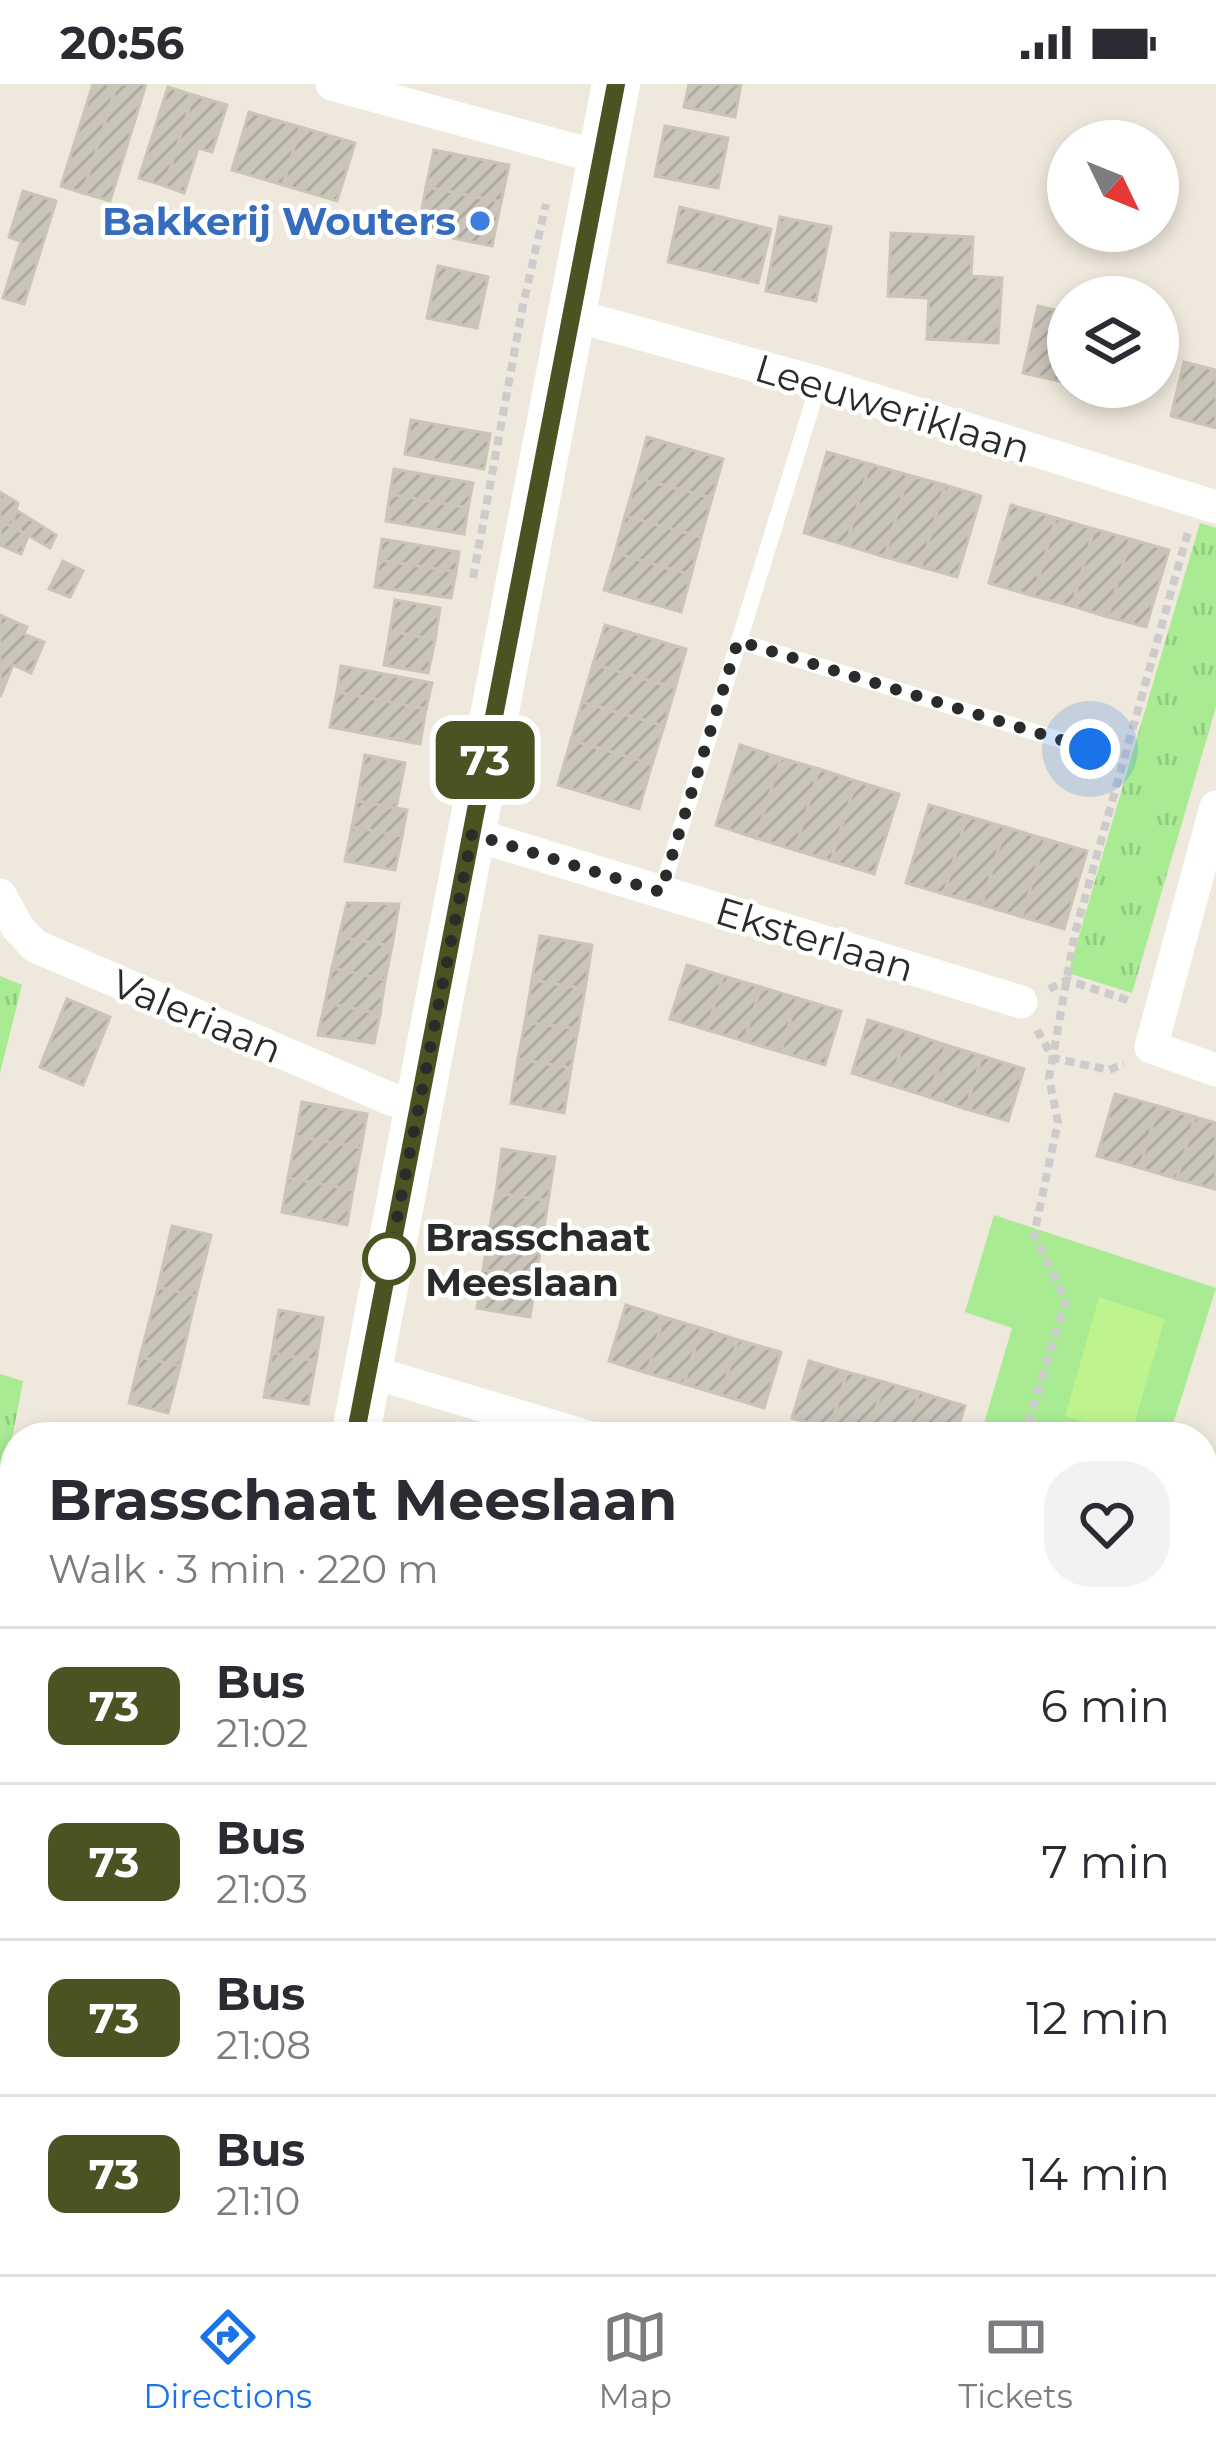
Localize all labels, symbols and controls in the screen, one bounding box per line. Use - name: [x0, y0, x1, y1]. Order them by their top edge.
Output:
- text: 20:56: [60, 15, 184, 70]
- north arrow: [1047, 120, 1179, 252]
- map controls: [1047, 120, 1179, 408]
- place label: Bakkerij Wouters: [102, 197, 456, 245]
- marker: Bakkerij Wouters: [467, 208, 493, 234]
- button: layers: [1047, 276, 1179, 408]
- street label: Leeuweriklaan: [750, 343, 1036, 473]
- your location: [1060, 719, 1120, 779]
- line badge: 73: [431, 721, 539, 799]
- text: 73: [460, 734, 510, 786]
- street label: Eksterlaan: [710, 886, 920, 992]
- street label: Valeriaan: [105, 959, 289, 1073]
- place label: Brasschaat Meeslaan: [425, 1213, 651, 1306]
- marker: Brasschaat Meeslaan: [364, 1234, 414, 1284]
- button: heart: [1044, 1461, 1170, 1587]
- text: Brasschaat Meeslaan: [48, 1465, 677, 1534]
- text: Walk · 3 min · 220 m: [48, 1545, 439, 1593]
- text: Bus: [216, 1654, 305, 1709]
- text: 6 min: [1041, 1678, 1170, 1733]
- text: 73: [89, 1680, 139, 1732]
- text: 21:02: [216, 1709, 308, 1757]
- text: Bus: [216, 1810, 305, 1865]
- text: 7 min: [1041, 1834, 1170, 1889]
- text: 73: [89, 1836, 139, 1888]
- text: 21:03: [216, 1865, 308, 1913]
- text: Bus: [216, 1966, 305, 2021]
- text: 12 min: [1026, 1990, 1170, 2045]
- text: 73: [89, 1992, 139, 2044]
- text: 21:08: [216, 2021, 311, 2069]
- text: Bus: [216, 2122, 305, 2177]
- text: 14 min: [1022, 2146, 1170, 2201]
- text: 73: [89, 2148, 139, 2200]
- text: 21:10: [216, 2177, 300, 2225]
- tab: Directions: [143, 2304, 312, 2416]
- tab: Map: [599, 2304, 672, 2416]
- tab: Tickets: [958, 2304, 1073, 2416]

